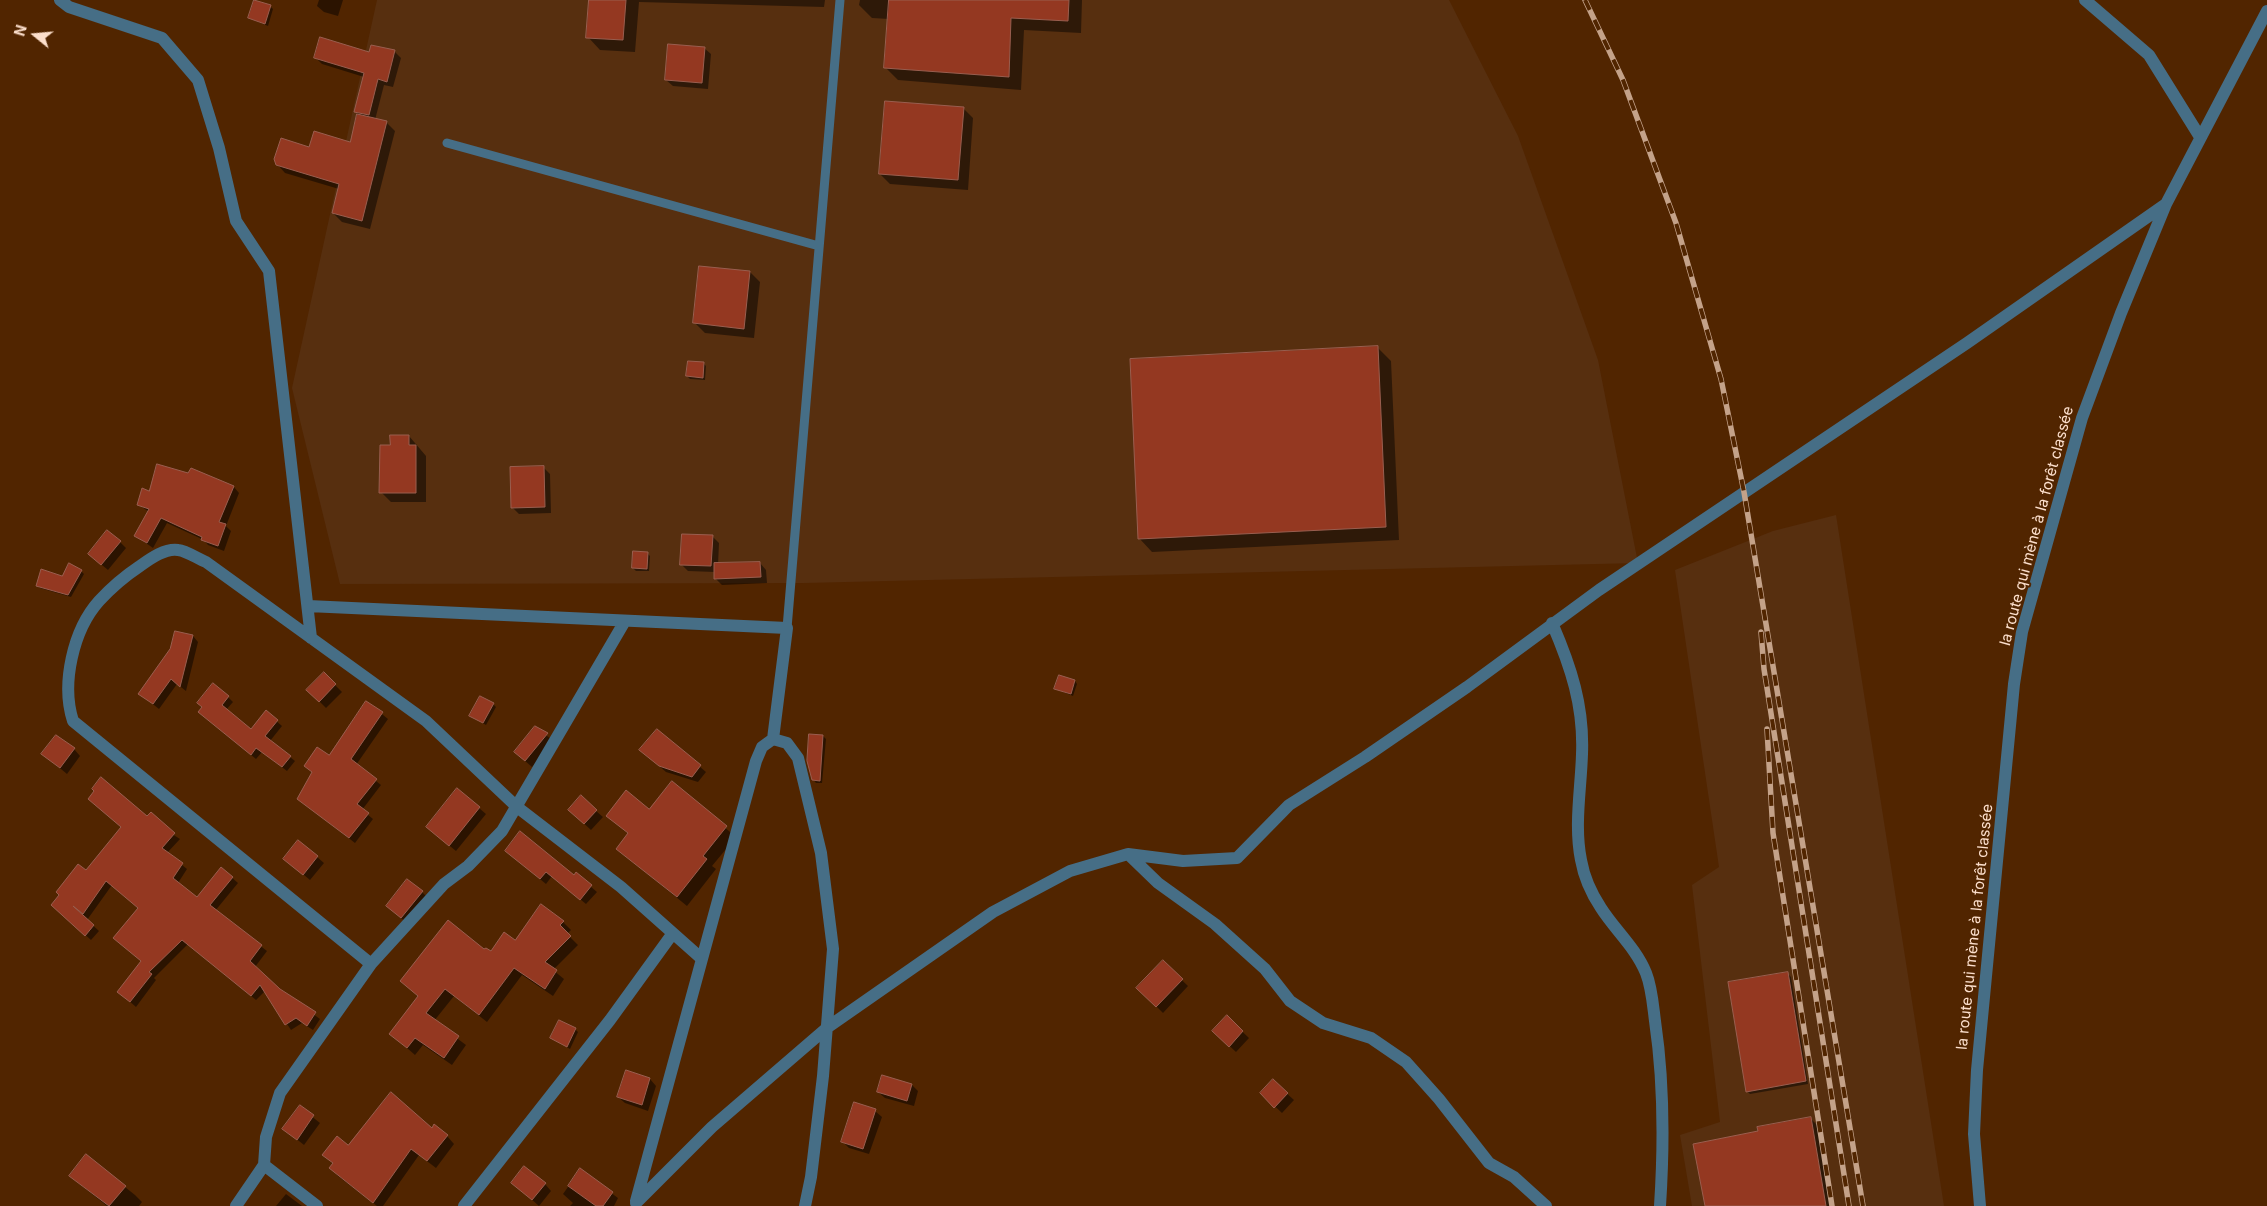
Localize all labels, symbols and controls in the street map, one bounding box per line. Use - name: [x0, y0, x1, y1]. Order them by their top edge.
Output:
- north arrow: [10, 10, 60, 60]
- text: N: [10, 23, 30, 38]
- street label: la route qui mène à la forêt classée: [1996, 404, 2078, 648]
- street label: la route qui mène à la forêt classée: [1953, 803, 1997, 1051]

